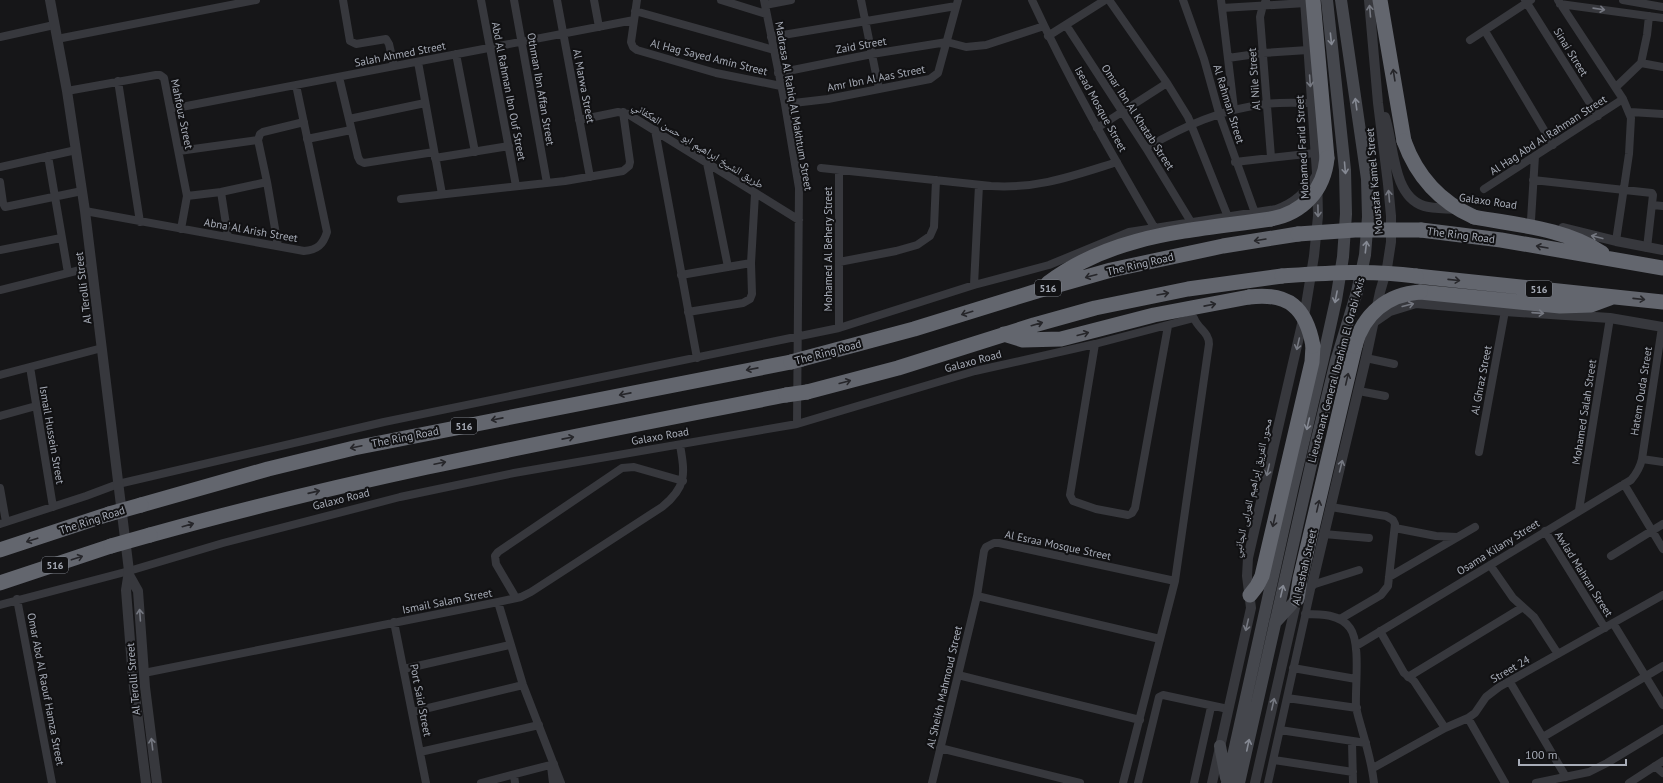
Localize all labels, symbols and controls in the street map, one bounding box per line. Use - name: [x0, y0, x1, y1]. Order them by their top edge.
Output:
- one-way arrow: [1366, 5, 1373, 18]
- one-way arrow: [1592, 5, 1605, 13]
- street label: Madrasa Al Rahiq Al Makhtum Street: [772, 20, 816, 192]
- street label: Abd Al Rahman Ibn Ouf Street: [489, 21, 529, 162]
- street label: Sinai Street: [1551, 25, 1591, 79]
- street label: Othman Ibn Affan Street: [524, 31, 558, 147]
- one-way arrow: [1328, 32, 1335, 45]
- street label: Zaid Street: [835, 34, 888, 56]
- street label: Al Hag Sayed Amin Street: [649, 36, 769, 78]
- street label: Salah Ahmed Street: [353, 38, 447, 70]
- street label: Al Nile Street: [1245, 47, 1263, 111]
- street label: Al Marwa Street: [570, 48, 598, 124]
- street label: Omar Ibn Al Khatab Street: [1099, 61, 1178, 173]
- street label: Amr Ibn Al Aas Street: [826, 62, 926, 94]
- street label: Al Rahman Street: [1210, 63, 1248, 145]
- street label: Isead Mosque Street: [1072, 64, 1130, 154]
- one-way arrow: [1390, 69, 1398, 82]
- one-way arrow: [1307, 74, 1314, 87]
- street label: Mahfouz Street: [168, 78, 196, 150]
- street label: Al Hag Abd Al Rahman Street: [1487, 92, 1609, 178]
- street label: Mohamed Farid Street: [1292, 94, 1312, 199]
- one-way arrow: [1352, 98, 1360, 111]
- street label: طريق الشيخ ابراهيم ابو حسن العكفاني: [629, 99, 766, 193]
- street label: Moustafa Kamel Street: [1362, 127, 1386, 235]
- one-way arrow: [1341, 161, 1348, 174]
- street label: Mohamed Al Behery Street: [821, 186, 835, 311]
- one-way arrow: [1386, 190, 1393, 203]
- street label: Galaxo Road: [1458, 190, 1518, 212]
- one-way arrow: [1314, 204, 1321, 217]
- street label: Abna' Al Arish Street: [203, 215, 299, 245]
- street label: The Ring Road: [1426, 224, 1496, 246]
- one-way arrow: [1591, 232, 1604, 240]
- one-way arrow: [1253, 236, 1266, 244]
- one-way arrow: [1362, 241, 1370, 254]
- one-way arrow: [1536, 243, 1549, 251]
- street label: The Ring Road: [1105, 249, 1175, 279]
- street label: Al Terolli Street: [72, 251, 94, 325]
- one-way arrow: [1085, 272, 1098, 280]
- street label: Lieutenant General Ibrahim El Orabi Axis: [1304, 275, 1368, 464]
- one-way arrow: [1447, 276, 1460, 284]
- road number: 516: [1035, 280, 1061, 296]
- road number: 516: [1526, 281, 1552, 297]
- one-way arrow: [1156, 289, 1169, 297]
- one-way arrow: [1332, 291, 1340, 304]
- one-way arrow: [1632, 295, 1645, 303]
- one-way arrow: [1203, 300, 1216, 308]
- one-way arrow: [1402, 300, 1415, 308]
- one-way arrow: [1531, 309, 1544, 316]
- one-way arrow: [961, 310, 974, 317]
- one-way arrow: [1030, 320, 1043, 327]
- one-way arrow: [1076, 329, 1089, 337]
- street label: The Ring Road: [793, 336, 863, 368]
- one-way arrow: [1293, 337, 1301, 350]
- street label: Al Ghraz Street: [1467, 344, 1495, 416]
- street label: Hatem Ouda Street: [1627, 345, 1655, 436]
- street label: Galaxo Road: [943, 347, 1003, 375]
- street label: Mohamed Salah Street: [1569, 358, 1599, 466]
- one-way arrow: [746, 366, 759, 374]
- one-way arrow: [1344, 373, 1351, 386]
- one-way arrow: [838, 378, 851, 385]
- street label: Ismail Hussein Street: [36, 385, 68, 485]
- one-way arrow: [619, 391, 632, 399]
- one-way arrow: [491, 416, 504, 424]
- street label: محور الفريق إبراهيم العرابى الجانبي: [1229, 417, 1277, 559]
- one-way arrow: [1303, 417, 1311, 430]
- road number: 516: [451, 418, 477, 434]
- street label: The Ring Road: [370, 424, 440, 450]
- street label: Galaxo Road: [630, 424, 690, 448]
- one-way arrow: [561, 434, 574, 442]
- one-way arrow: [350, 444, 363, 452]
- one-way arrow: [434, 459, 447, 467]
- one-way arrow: [1337, 459, 1345, 472]
- one-way arrow: [1264, 464, 1272, 477]
- street label: Galaxo Road: [311, 485, 371, 513]
- one-way arrow: [307, 487, 320, 495]
- one-way arrow: [1314, 500, 1322, 513]
- street label: The Ring Road: [57, 503, 127, 537]
- one-way arrow: [1270, 514, 1278, 527]
- street label: Osama Kilany Street: [1454, 516, 1542, 578]
- one-way arrow: [181, 520, 194, 528]
- street label: Al Esraa Mosque Street: [1004, 527, 1113, 563]
- street label: Al Rashah Street: [1288, 527, 1320, 606]
- street label: Awlad Mahran Street: [1552, 529, 1616, 620]
- one-way arrow: [27, 536, 39, 544]
- one-way arrow: [71, 553, 83, 561]
- road number: 516: [42, 557, 68, 573]
- one-way arrow: [1278, 584, 1286, 597]
- street label: Ismail Salam Street: [401, 585, 493, 617]
- one-way arrow: [136, 609, 143, 622]
- street label: Omar Abd Al Raouf Hamza Street: [24, 612, 68, 767]
- one-way arrow: [1242, 618, 1250, 631]
- street label: Al Sheikh Mahmoud Street: [923, 624, 965, 750]
- street label: Al Terolli Street: [123, 642, 143, 716]
- street label: Street 24: [1488, 652, 1532, 686]
- street label: Port Said Street: [407, 663, 435, 738]
- one-way arrow: [1270, 698, 1278, 711]
- one-way arrow: [148, 738, 156, 751]
- one-way arrow: [1244, 739, 1252, 752]
- scale bar: [1519, 741, 1626, 767]
- text: 100 m: [1525, 747, 1558, 762]

